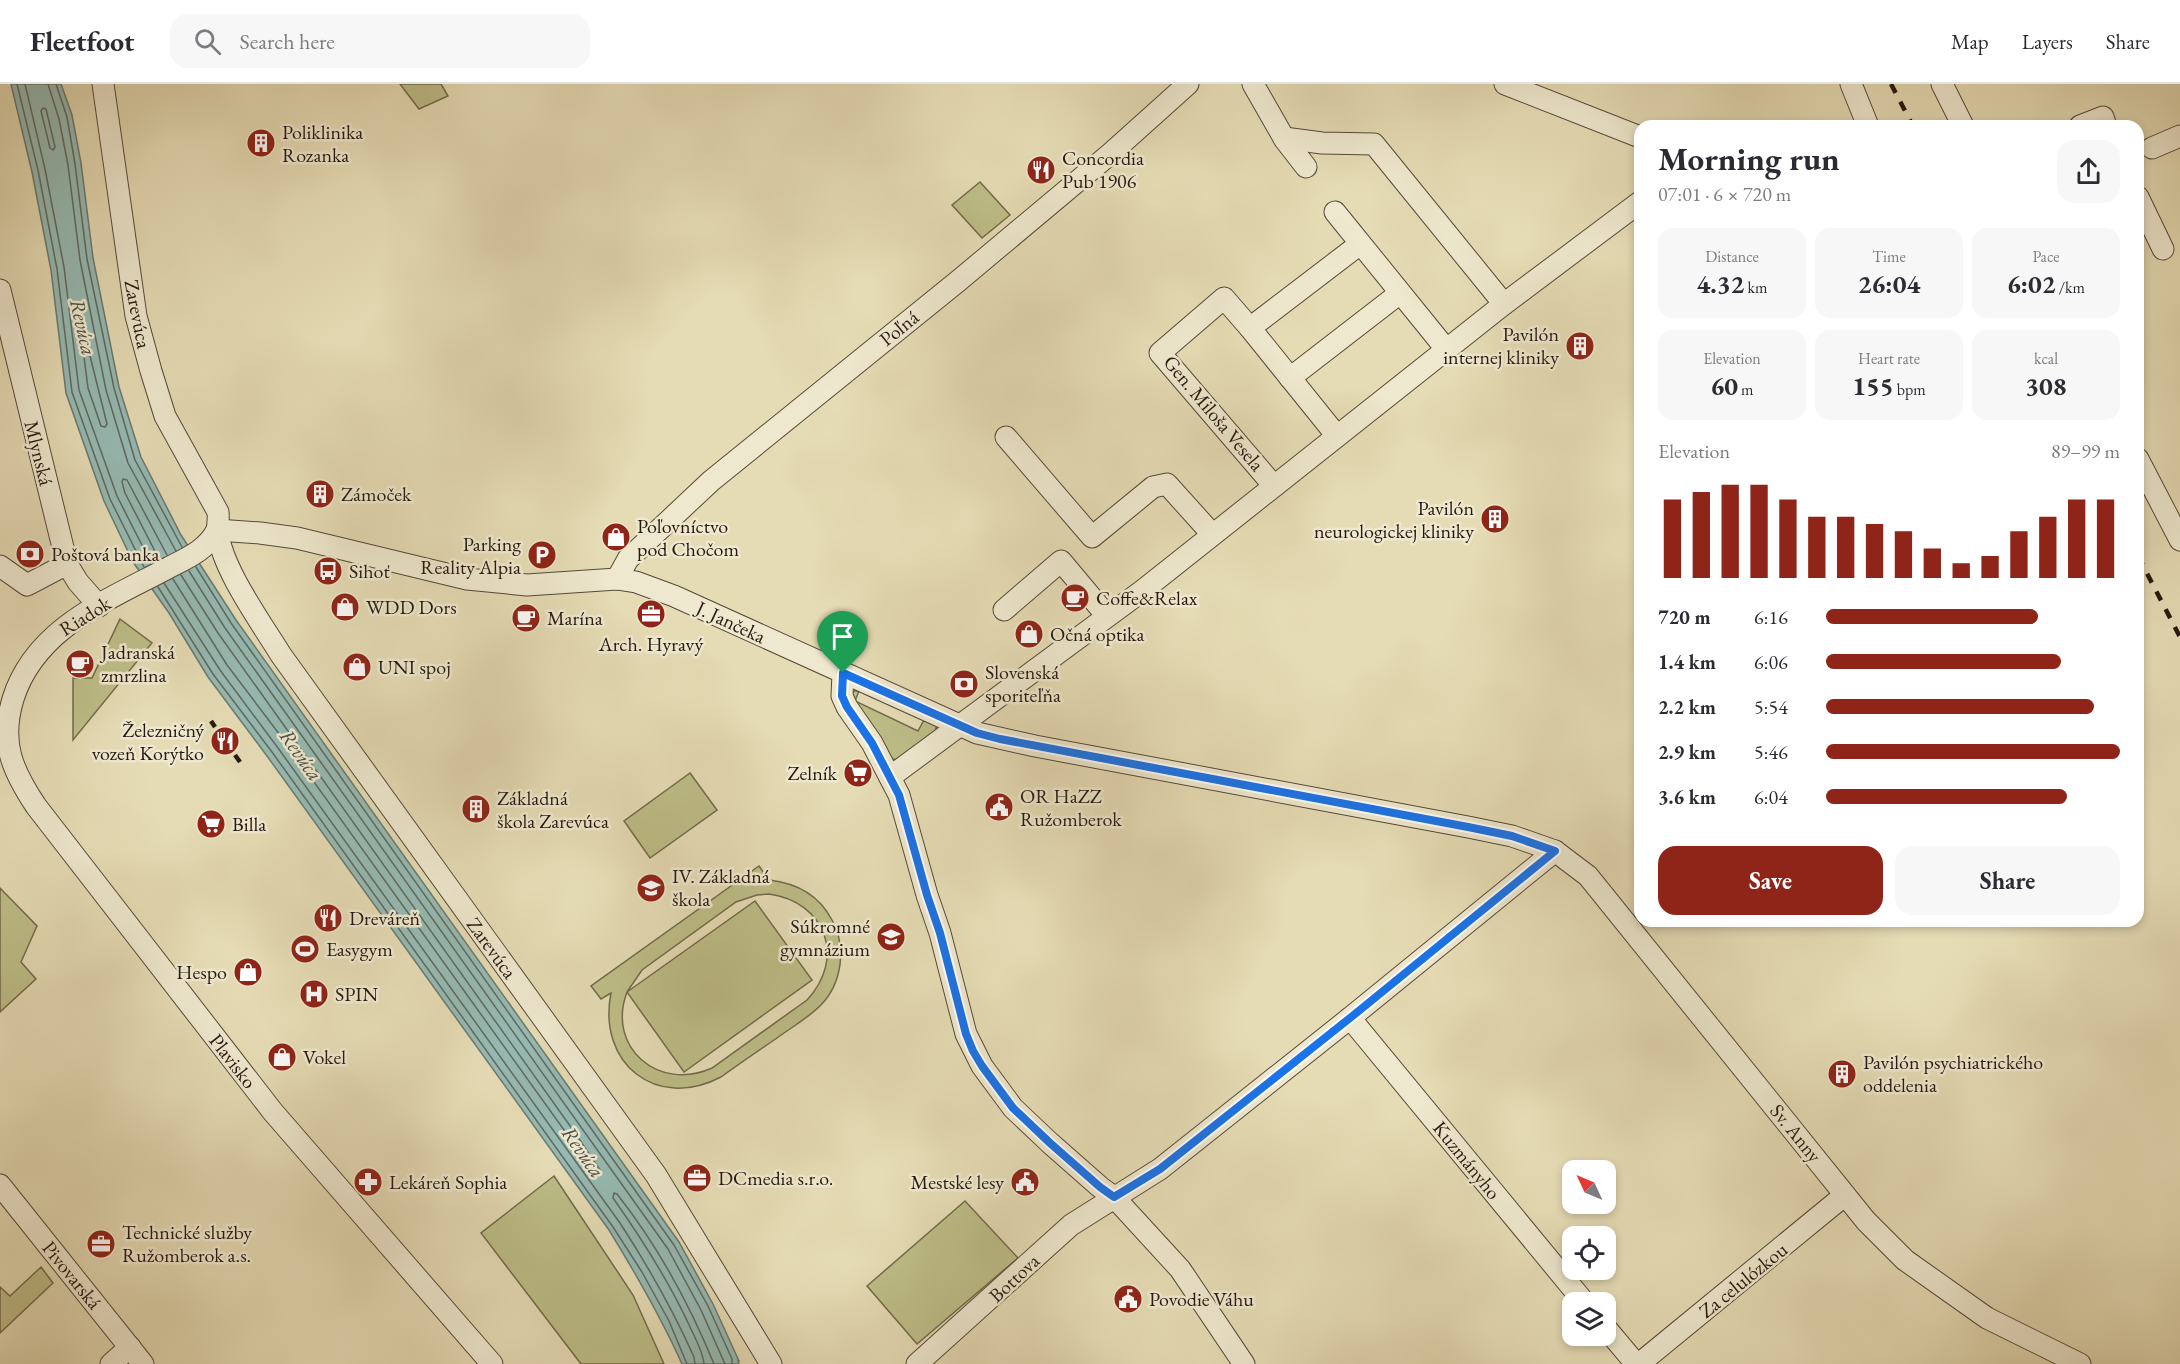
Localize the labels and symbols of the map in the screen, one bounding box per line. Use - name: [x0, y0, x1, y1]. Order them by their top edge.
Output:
- place label: Poliklinika Rozanka: [282, 119, 363, 168]
- building icon: Poliklinika Rozanka: [245, 127, 277, 159]
- place label: Concordia Pub 1906: [1062, 145, 1144, 194]
- restaurant icon: Concordia Pub 1906: [1025, 154, 1057, 186]
- street label: Zarevúca: [119, 277, 157, 351]
- water label: Revúca: [64, 296, 103, 358]
- street label: Poľná: [874, 304, 924, 352]
- place label: Pavilón internej kliniky: [1443, 321, 1559, 370]
- building icon: Pavilón internej kliniky: [1564, 330, 1596, 362]
- street label: Gen. Miloša Vesela: [1158, 350, 1270, 476]
- street label: Mlynská: [18, 418, 60, 488]
- building icon: Zámoček: [304, 478, 336, 510]
- place label: Zámoček: [341, 481, 412, 507]
- place label: Pavilón neurologickej kliniky: [1314, 495, 1474, 544]
- building icon: Pavilón neurologickej kliniky: [1479, 503, 1511, 535]
- place label: Poľovníctvo pod Chočom: [637, 513, 739, 562]
- shop icon: Poľovníctvo pod Chočom: [600, 521, 632, 553]
- place label: Parking Reality Alpia: [420, 531, 521, 580]
- bank icon: Poštová banka: [14, 538, 46, 570]
- parking icon: Parking Reality Alpia: [526, 539, 558, 571]
- place label: Poštová banka: [51, 541, 160, 567]
- bus stop icon: Sihoť: [312, 555, 344, 587]
- place label: Sihoť: [349, 558, 390, 584]
- cafe icon: Coffe&Relax: [1059, 582, 1091, 614]
- place label: Coffe&Relax: [1096, 585, 1198, 611]
- street label: Riadok: [54, 590, 116, 642]
- shop icon: WDD Dors: [329, 591, 361, 623]
- place label: WDD Dors: [366, 594, 457, 620]
- street label: J. Jančeka: [690, 594, 770, 649]
- office icon: Arch. Hyravý: [635, 598, 667, 630]
- cafe icon: Marína: [510, 602, 542, 634]
- place label: Marína: [547, 605, 603, 631]
- pin: [817, 611, 868, 673]
- shop icon: Očná optika: [1013, 618, 1045, 650]
- place label: Očná optika: [1050, 621, 1144, 647]
- place label: Arch. Hyravý: [598, 631, 703, 657]
- place label: Jadranská zmrzlina: [99, 639, 175, 688]
- cafe icon: Jadranská zmrzlina: [64, 648, 96, 680]
- shop icon: UNI spoj: [341, 651, 373, 683]
- place label: UNI spoj: [378, 654, 451, 680]
- place label: Slovenská sporiteľňa: [985, 659, 1061, 708]
- bank icon: Slovenská sporiteľňa: [948, 668, 980, 700]
- place label: Železničný vozeň Korýtko: [92, 717, 204, 766]
- water label: Revúca: [274, 723, 329, 786]
- restaurant icon: Železničný vozeň Korýtko: [209, 725, 241, 757]
- supermarket icon: Zelník: [842, 757, 874, 789]
- place label: Zelník: [788, 760, 838, 786]
- place label: OR HaZZ Ružomberok: [1020, 783, 1122, 832]
- place label: Základná škola Zarevúca: [497, 785, 609, 834]
- public building icon: OR HaZZ Ružomberok: [983, 791, 1015, 823]
- building icon: Základná škola Zarevúca: [460, 793, 492, 825]
- supermarket icon: Billa: [195, 808, 227, 840]
- place label: Billa: [232, 811, 266, 837]
- place label: IV. Základná škola: [672, 863, 770, 912]
- school or university icon: IV. Základná škola: [635, 872, 667, 904]
- restaurant icon: Dreváreň: [312, 902, 344, 934]
- place label: Dreváreň: [349, 905, 420, 931]
- street label: Zarevúca: [461, 912, 523, 984]
- place label: Súkromné gymnázium: [780, 913, 870, 962]
- school or university icon: Súkromné gymnázium: [875, 921, 907, 953]
- sports icon: Easygym: [289, 933, 321, 965]
- place label: Easygym: [326, 936, 393, 962]
- shop icon: Hespo: [232, 956, 264, 988]
- place label: Hespo: [176, 959, 227, 985]
- hospital icon: SPIN: [298, 978, 330, 1010]
- place label: SPIN: [335, 981, 378, 1007]
- street label: Plavisko: [203, 1028, 263, 1094]
- shop icon: Vokel: [266, 1041, 298, 1073]
- place label: Vokel: [303, 1044, 346, 1070]
- place label: Pavilón psychiatrického oddelenia: [1863, 1049, 2043, 1098]
- building icon: Pavilón psychiatrického oddelenia: [1826, 1058, 1858, 1090]
- street label: Sv. Anny: [1764, 1098, 1828, 1168]
- street label: Kuzmányho: [1427, 1115, 1507, 1205]
- water label: Revúca: [556, 1120, 611, 1183]
- north arrow: [1562, 1160, 1616, 1214]
- office icon: DCmedia s.r.o.: [681, 1162, 713, 1194]
- place label: DCmedia s.r.o.: [718, 1165, 833, 1191]
- pharmacy icon: Lekáreň Sophia: [352, 1166, 384, 1198]
- public building icon: Mestské lesy: [1009, 1166, 1041, 1198]
- place label: Lekáreň Sophia: [389, 1169, 507, 1195]
- place label: Mestské lesy: [911, 1169, 1004, 1195]
- place label: Technické služby Ružomberok a.s.: [122, 1219, 252, 1268]
- office icon: Technické služby Ružomberok a.s.: [85, 1228, 117, 1260]
- street label: Pivovarská: [36, 1235, 108, 1315]
- street label: Za celulózkou: [1693, 1236, 1793, 1324]
- street label: Bottova: [983, 1248, 1045, 1308]
- public building icon: Povodie Váhu: [1112, 1283, 1144, 1315]
- place label: Povodie Váhu: [1149, 1286, 1254, 1312]

